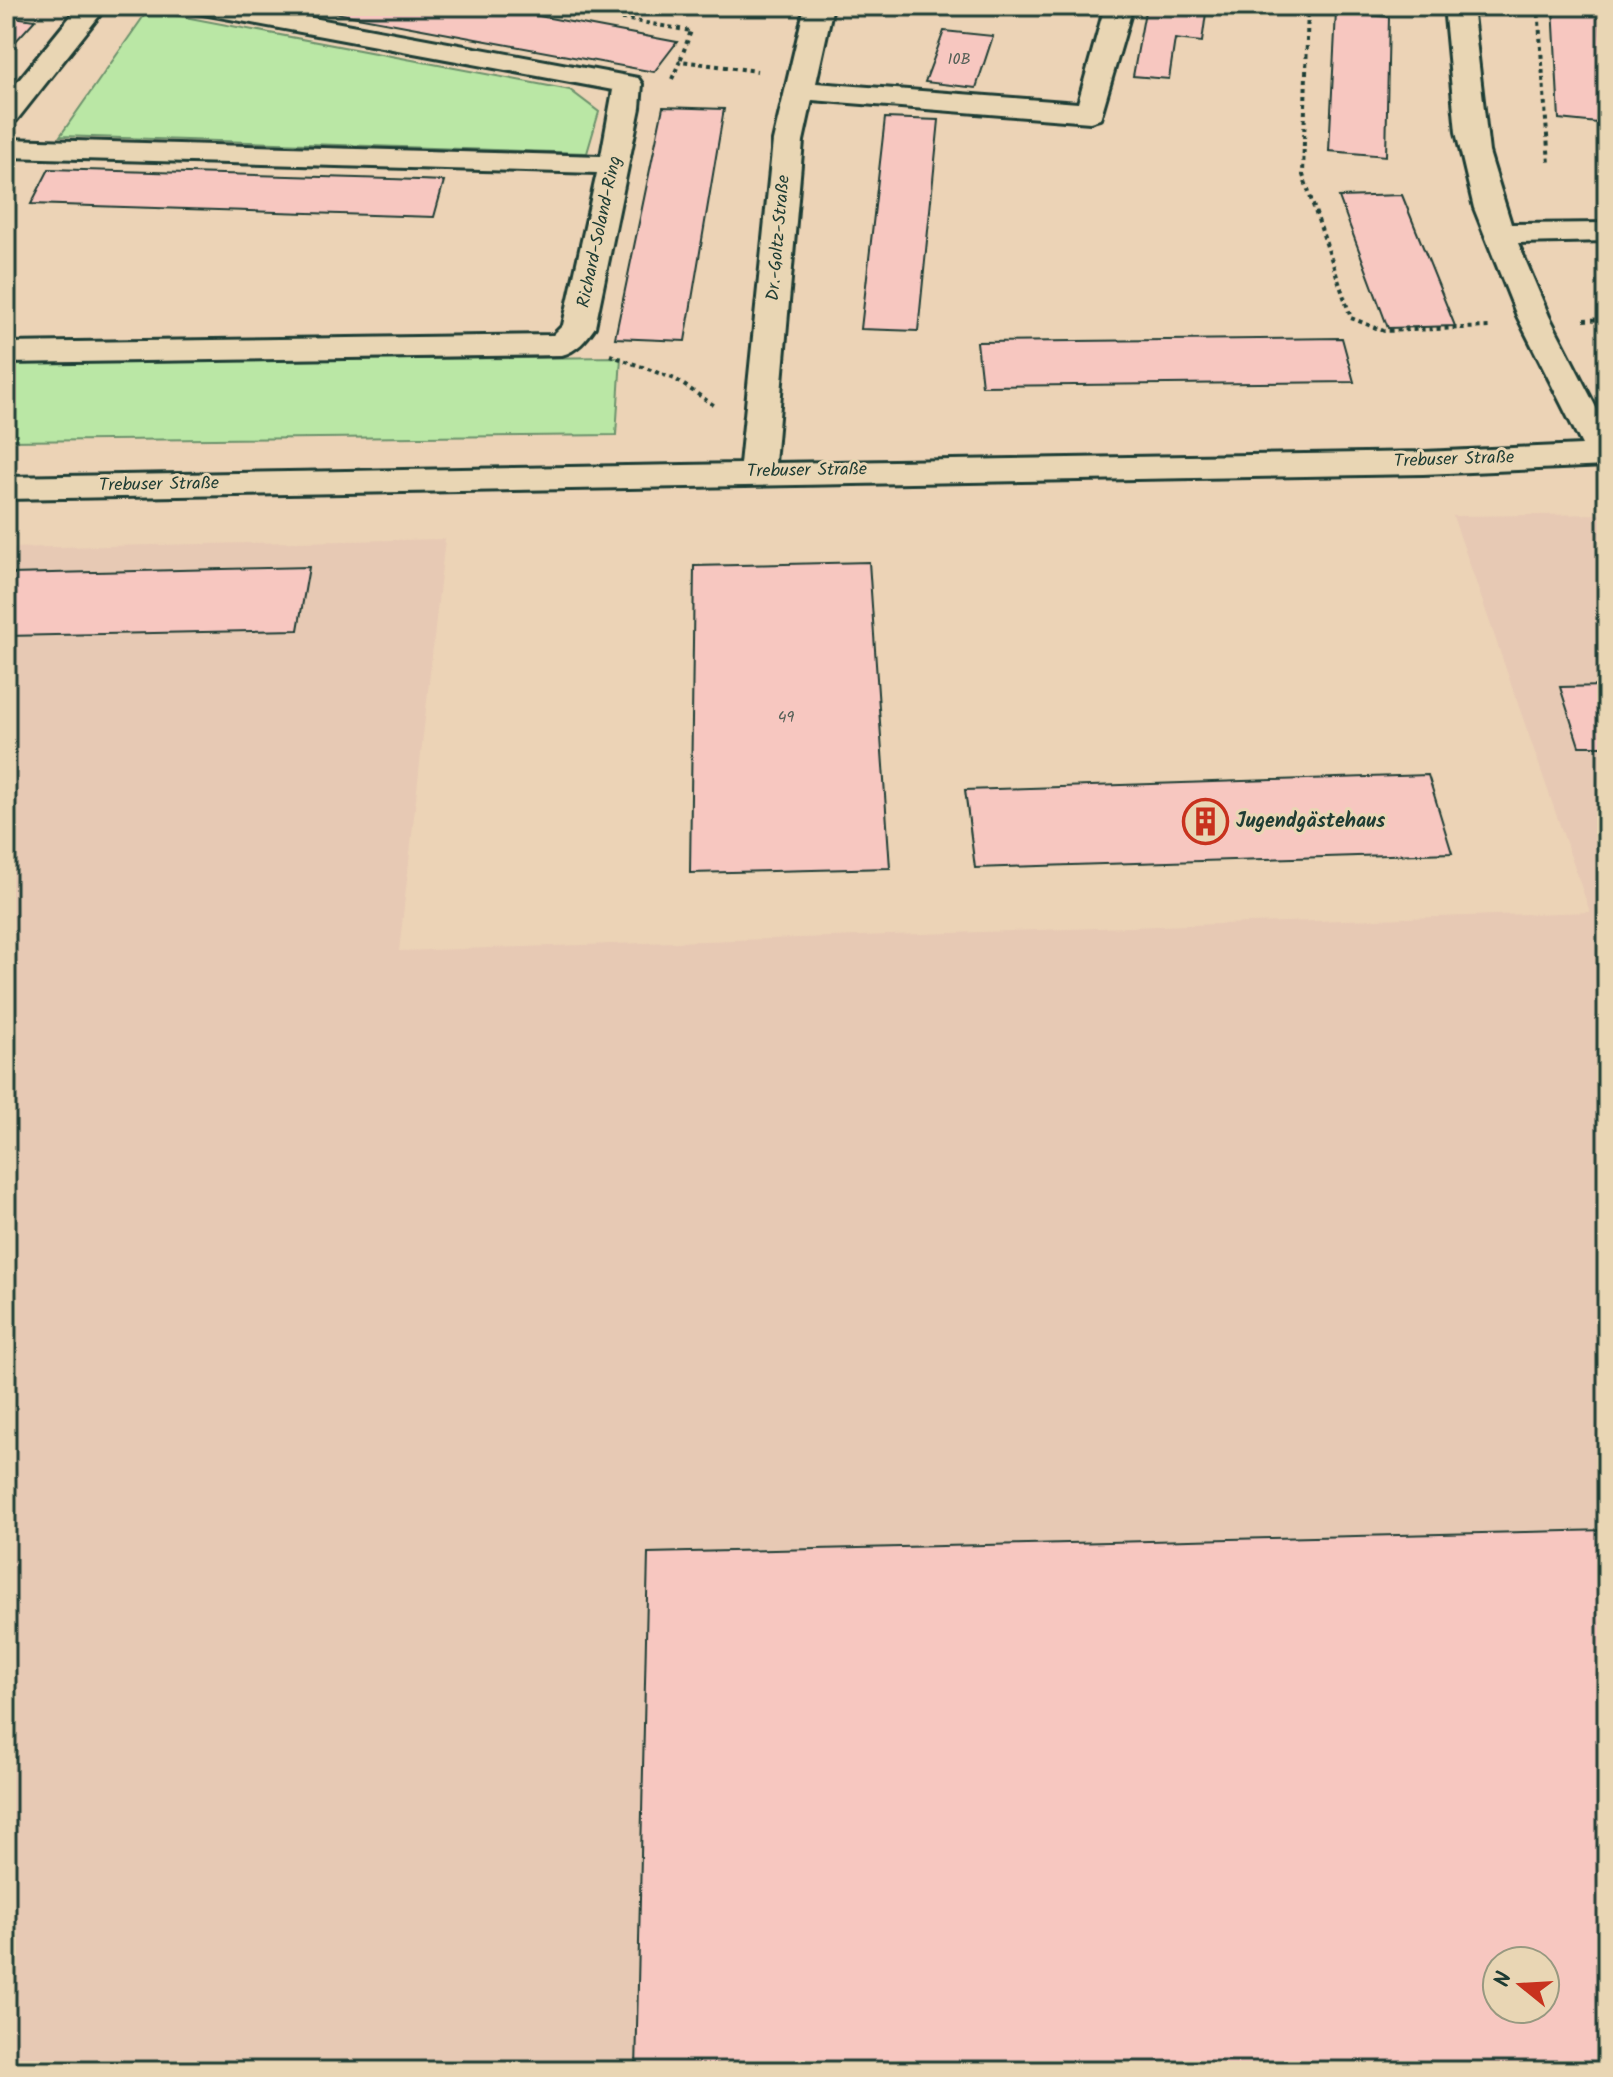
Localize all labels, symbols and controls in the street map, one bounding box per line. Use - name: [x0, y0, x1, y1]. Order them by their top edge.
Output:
- house number: 10B: [947, 47, 971, 72]
- street label: Richard-Soland-Ring: [570, 153, 630, 311]
- street label: Dr.-Goltz-Straße: [759, 174, 799, 302]
- street label: Trebuser Straße: [1393, 443, 1515, 477]
- street label: Trebuser Straße: [747, 455, 867, 487]
- street label: Trebuser Straße: [99, 469, 219, 501]
- house number: 49: [778, 705, 795, 730]
- building icon: Jugendgästehaus: [1181, 798, 1229, 846]
- place label: Jugendgästehaus: [1236, 806, 1386, 838]
- north arrow: [1481, 1945, 1561, 2025]
- text: N: [1486, 1967, 1523, 1992]

